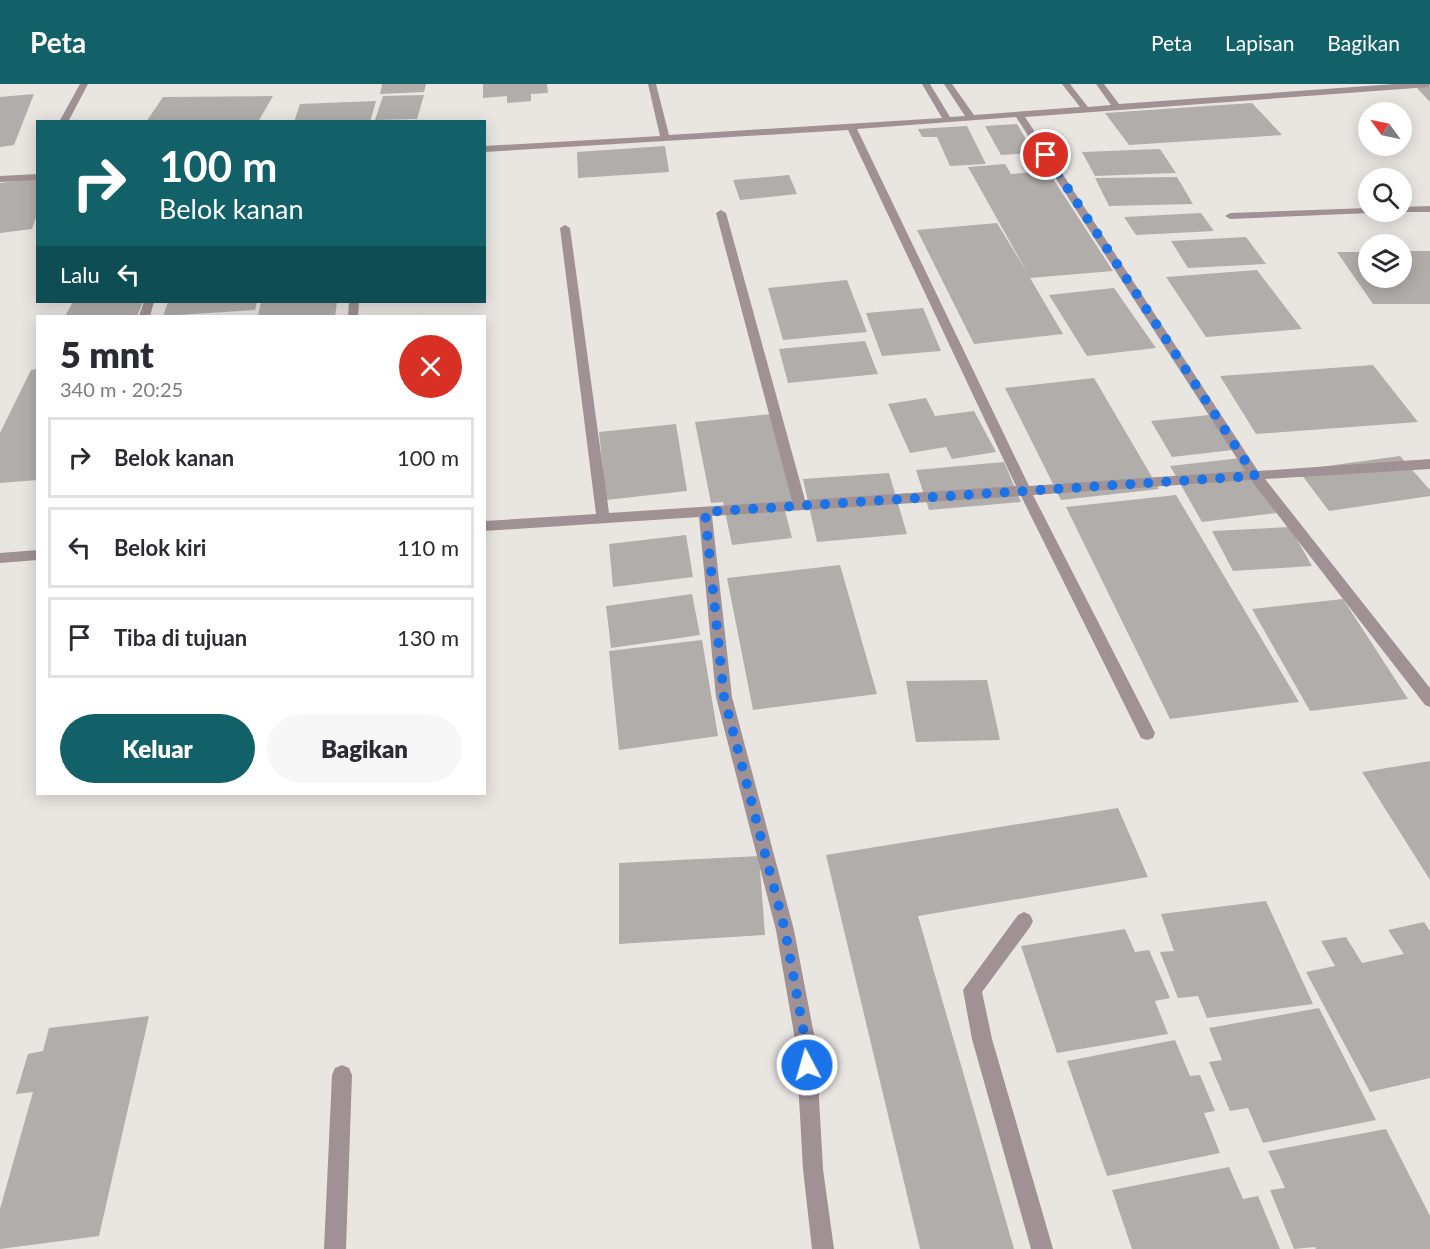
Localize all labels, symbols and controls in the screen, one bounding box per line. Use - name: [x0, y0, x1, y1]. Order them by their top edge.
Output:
- text: Peta: [30, 25, 86, 59]
- text: Peta: [1151, 30, 1192, 55]
- text: Lapisan: [1225, 30, 1294, 55]
- text: Bagikan: [1327, 30, 1400, 55]
- north arrow: [1358, 102, 1412, 156]
- map controls: [1358, 102, 1412, 288]
- pin: [1020, 129, 1071, 180]
- icon: arrive: [1029, 138, 1062, 171]
- text: 100 m: [159, 141, 277, 191]
- icon: right: [60, 144, 138, 222]
- button: search: [1358, 168, 1412, 222]
- text: Belok kanan: [159, 192, 304, 225]
- button: layers: [1358, 234, 1412, 288]
- icon: left: [112, 258, 145, 291]
- text: Lalu: [60, 261, 100, 288]
- text: 5 mnt: [60, 332, 154, 376]
- button: close: [399, 335, 462, 398]
- text: 340 m · 20:25: [60, 377, 183, 401]
- icon: right: [63, 441, 96, 474]
- text: Belok kanan: [114, 444, 234, 471]
- text: 100 m: [397, 444, 459, 471]
- icon: left: [63, 531, 96, 564]
- text: Belok kiri: [114, 534, 206, 561]
- text: 110 m: [397, 534, 459, 561]
- icon: arrive: [63, 621, 96, 654]
- text: Tiba di tujuan: [114, 624, 247, 651]
- text: 130 m: [397, 624, 459, 651]
- button: Keluar: [60, 714, 255, 783]
- button: Bagikan: [267, 714, 462, 783]
- position arrow: [775, 1033, 839, 1097]

